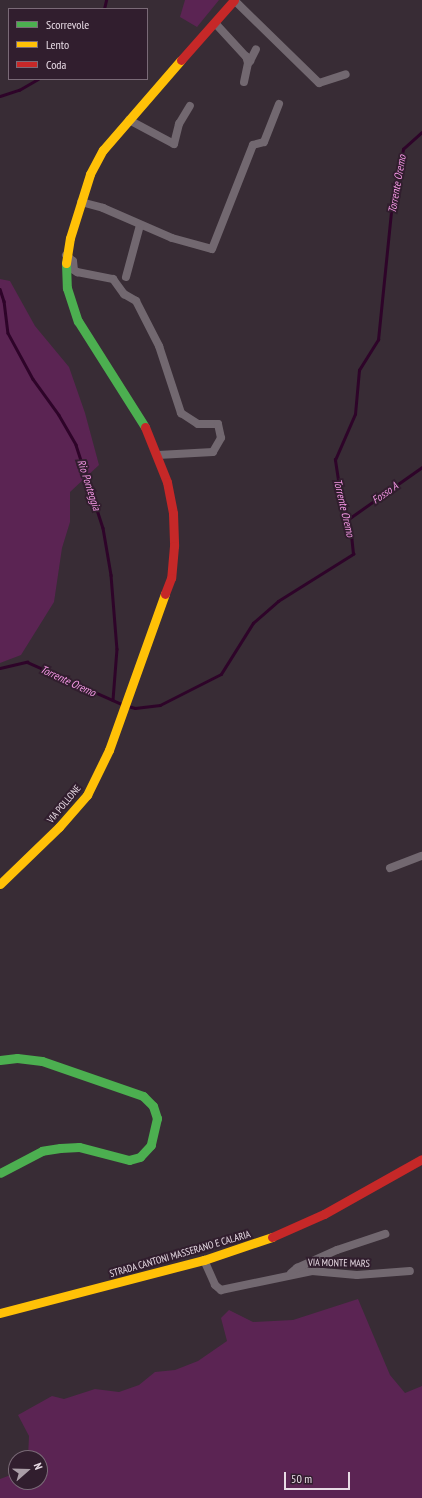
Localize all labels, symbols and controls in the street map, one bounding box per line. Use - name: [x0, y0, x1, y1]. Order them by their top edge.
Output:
- legend: [8, 8, 148, 80]
- text: Scorrevole: [46, 17, 89, 32]
- text: Lento: [46, 37, 69, 52]
- text: Coda: [46, 57, 66, 72]
- water label: Torrente Oremo: [385, 154, 409, 214]
- water label: Rio Ponteggia: [75, 458, 103, 512]
- water label: Torrente Oremo: [331, 478, 357, 538]
- water label: Fosso A: [369, 479, 401, 507]
- water label: Torrente Oremo: [38, 662, 98, 700]
- street label: VIA POLLONE: [44, 782, 84, 826]
- street label: STRADA CANTONI MASSERANO E CALARIA: [108, 1228, 252, 1280]
- street label: VIA MONTE MARS: [308, 1256, 370, 1270]
- north arrow: [8, 1450, 48, 1490]
- text: N: [31, 1461, 46, 1471]
- scale bar: [286, 1464, 352, 1490]
- text: 50 m: [291, 1471, 312, 1486]

